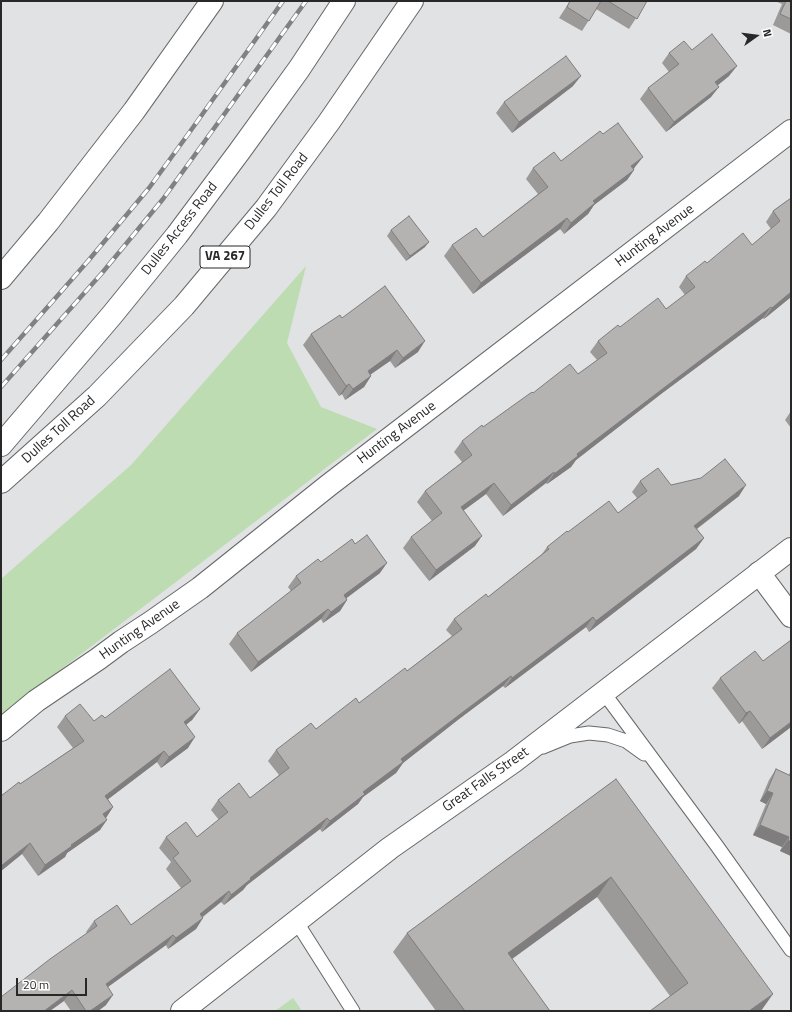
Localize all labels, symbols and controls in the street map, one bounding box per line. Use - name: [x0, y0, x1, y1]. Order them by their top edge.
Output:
- north arrow: [736, 16, 776, 56]
- text: N: [759, 27, 776, 39]
- street label: Dulles Toll Road: [242, 150, 312, 234]
- street label: Dulles Access Road: [138, 179, 222, 279]
- street label: Hunting Avenue: [612, 201, 698, 271]
- road number: VA 267: [200, 246, 250, 268]
- street label: Dulles Toll Road: [19, 393, 99, 467]
- street label: Hunting Avenue: [354, 398, 440, 468]
- street label: Hunting Avenue: [97, 596, 183, 664]
- street label: Great Falls Street: [440, 744, 532, 816]
- scale bar: [18, 970, 89, 996]
- text: 20 m: [23, 975, 49, 994]

